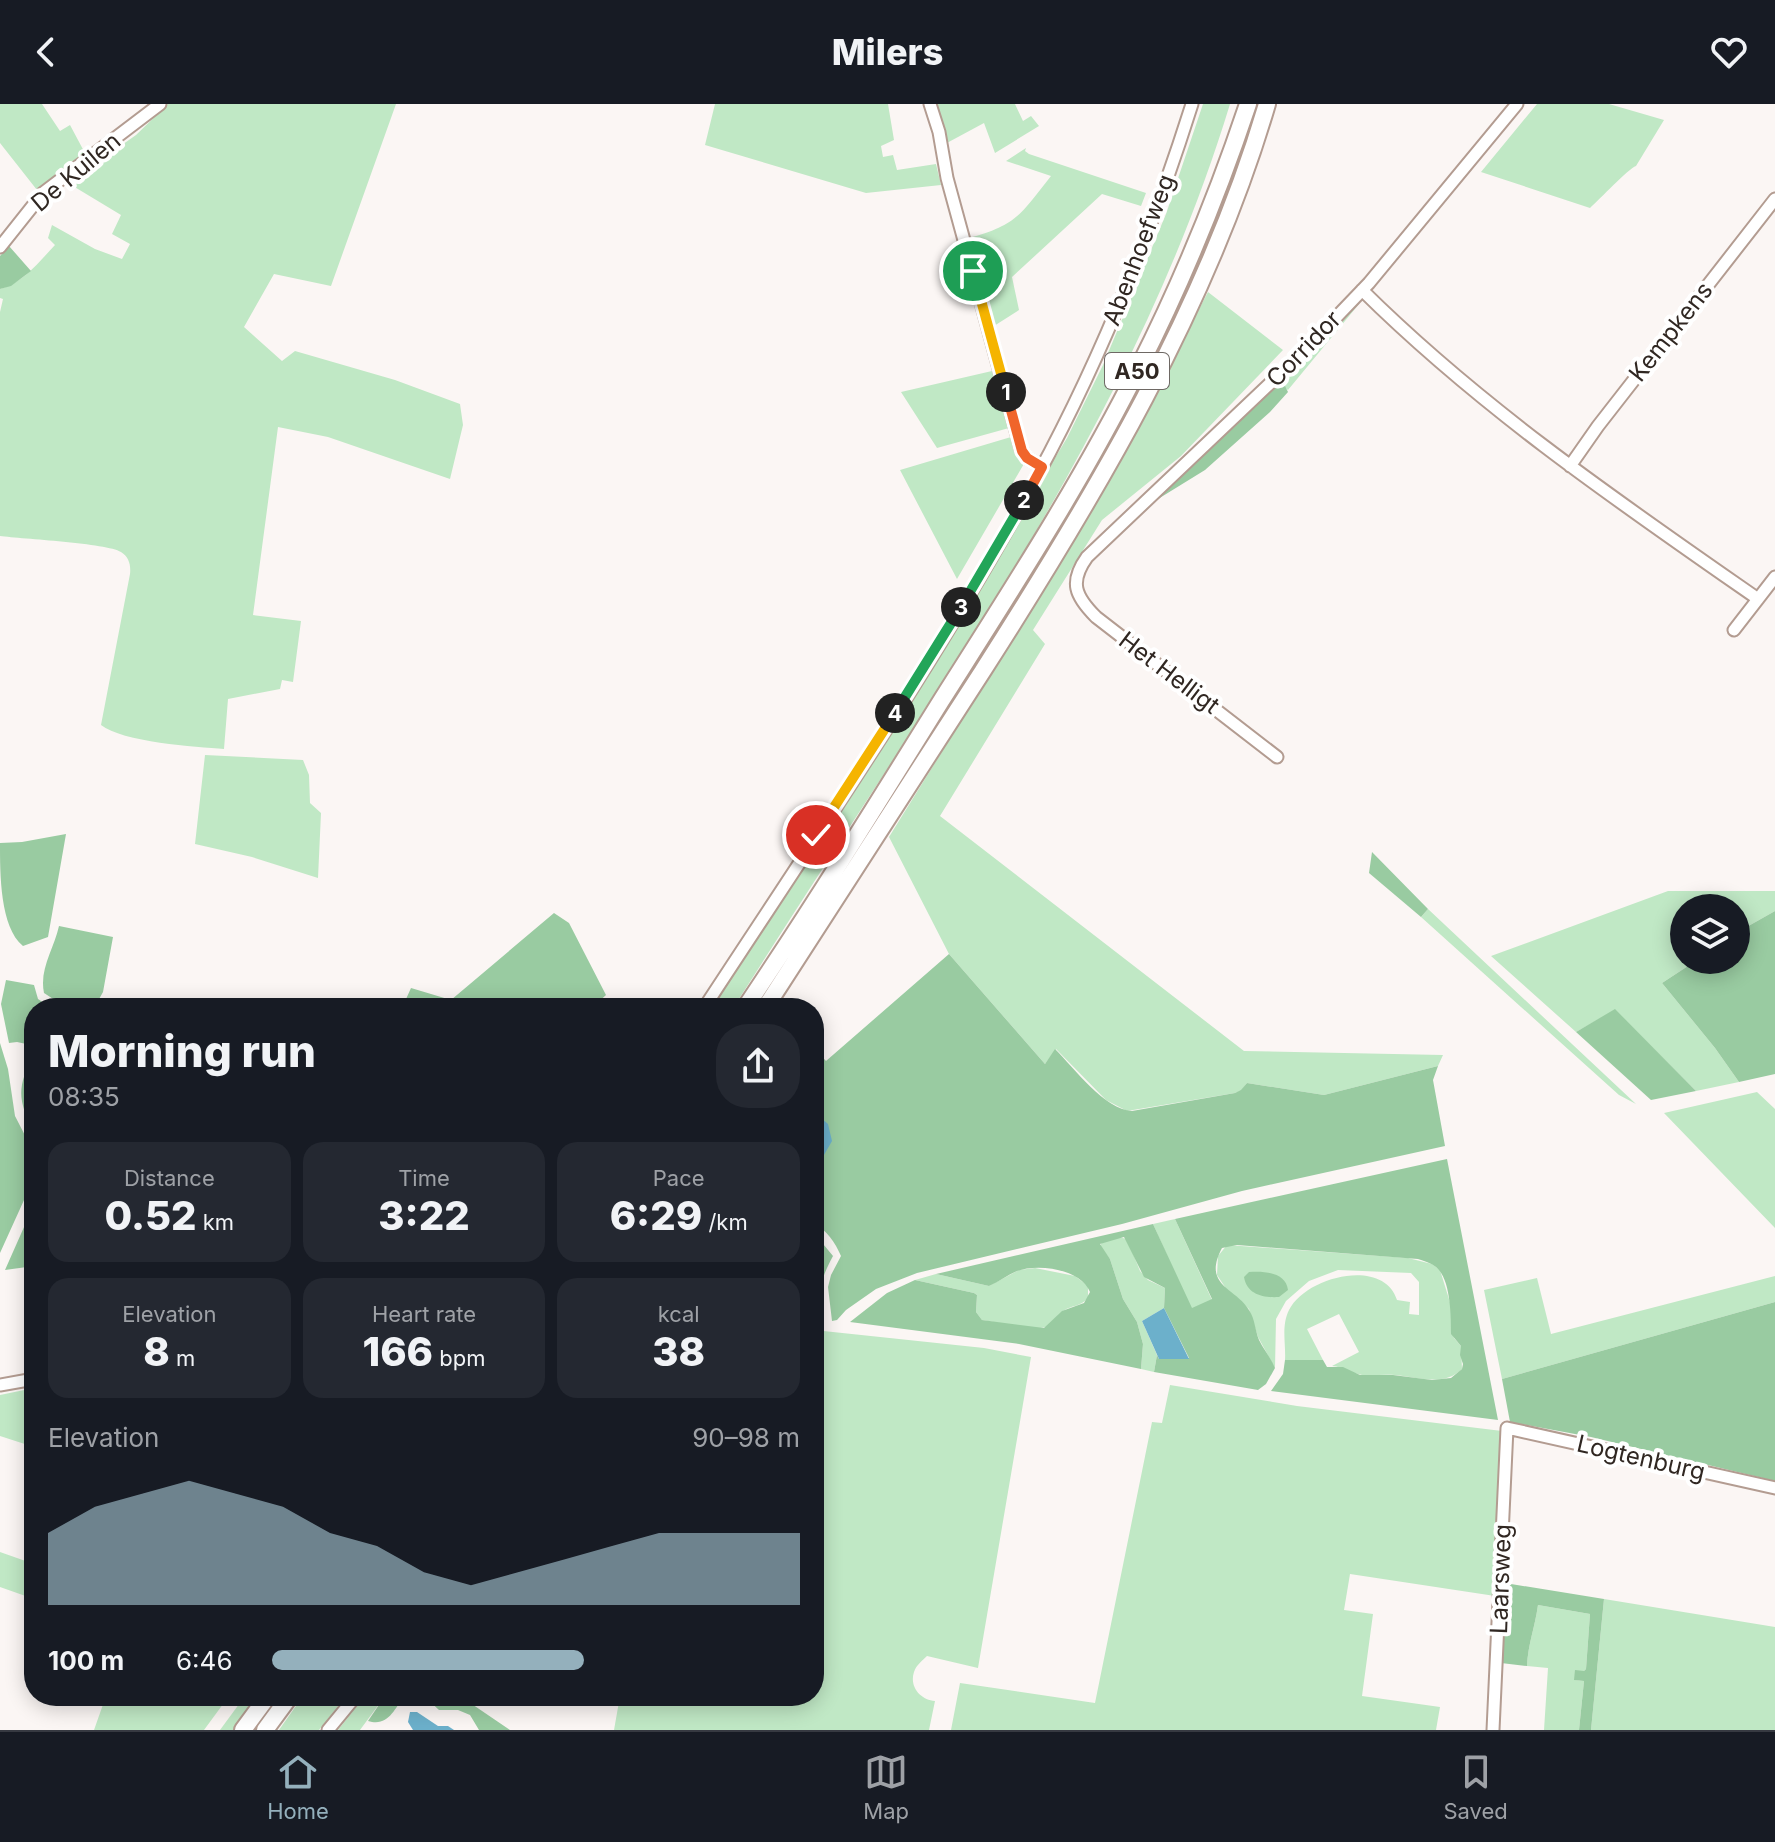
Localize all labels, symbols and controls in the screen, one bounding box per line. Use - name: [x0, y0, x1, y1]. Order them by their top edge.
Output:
- icon: back: [24, 30, 68, 74]
- text: Milers: [832, 30, 943, 74]
- icon: heart: [1707, 30, 1751, 74]
- street label: De Kuilen: [25, 126, 126, 217]
- street label: Abenhoefweg: [1096, 170, 1181, 329]
- pin: [939, 237, 1007, 305]
- icon: arrive: [951, 249, 995, 293]
- street label: Kempkens: [1623, 276, 1718, 387]
- street label: Corridor: [1260, 305, 1347, 393]
- road number: A50: [1105, 353, 1169, 389]
- pin: 1: [986, 372, 1026, 412]
- text: 1: [1001, 379, 1011, 405]
- pin: 2: [1004, 480, 1044, 520]
- text: 2: [1017, 487, 1031, 513]
- pin: 3: [941, 587, 981, 627]
- text: 3: [954, 594, 968, 620]
- street label: Het Helligt: [1113, 625, 1225, 720]
- pin: 4: [875, 693, 915, 733]
- text: 4: [888, 700, 902, 726]
- pin: [782, 801, 850, 869]
- icon: check: [794, 813, 838, 857]
- map controls: [1670, 894, 1750, 974]
- button: layers: [1670, 894, 1750, 974]
- text: Morning run: [48, 1024, 316, 1078]
- button: share: [716, 1024, 800, 1108]
- text: 08:35: [48, 1081, 120, 1112]
- text: Distance: [124, 1165, 215, 1191]
- text: Time: [398, 1165, 450, 1191]
- text: Pace: [653, 1165, 705, 1191]
- text: 0.52: [105, 1191, 197, 1240]
- text: 3:22: [378, 1191, 470, 1240]
- text: 6:29: [610, 1191, 702, 1240]
- text: km: [197, 1209, 234, 1235]
- text: /km: [702, 1209, 748, 1235]
- text: Elevation: [122, 1301, 216, 1327]
- text: Heart rate: [372, 1301, 476, 1327]
- text: kcal: [658, 1301, 700, 1327]
- text: 8: [143, 1327, 170, 1376]
- text: 166: [362, 1327, 433, 1376]
- text: 38: [652, 1327, 705, 1376]
- text: m: [170, 1345, 195, 1371]
- text: bpm: [433, 1345, 485, 1371]
- text: Elevation: [48, 1422, 159, 1453]
- text: 90–98 m: [692, 1422, 800, 1453]
- street label: Logtenburg: [1574, 1429, 1708, 1486]
- street label: Laarsweg: [1484, 1523, 1517, 1635]
- text: 100 m: [48, 1645, 124, 1676]
- text: 6:46: [176, 1645, 233, 1676]
- tab: Home: [267, 1750, 329, 1824]
- tab: Map: [863, 1750, 909, 1824]
- tab: Saved: [1443, 1750, 1508, 1824]

